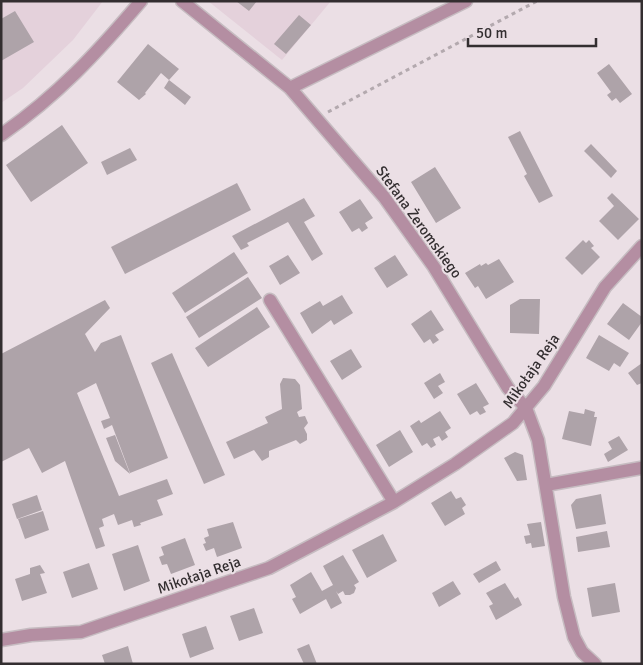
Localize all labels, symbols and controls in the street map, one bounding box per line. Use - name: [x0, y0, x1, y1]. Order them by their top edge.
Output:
- scale bar: [468, 15, 596, 47]
- text: 50 m: [476, 24, 507, 42]
- street label: Stefana Żeromskiego: [372, 162, 466, 282]
- street label: Mikołaja Reja: [499, 330, 563, 412]
- street label: Mikołaja Reja: [155, 552, 243, 598]

